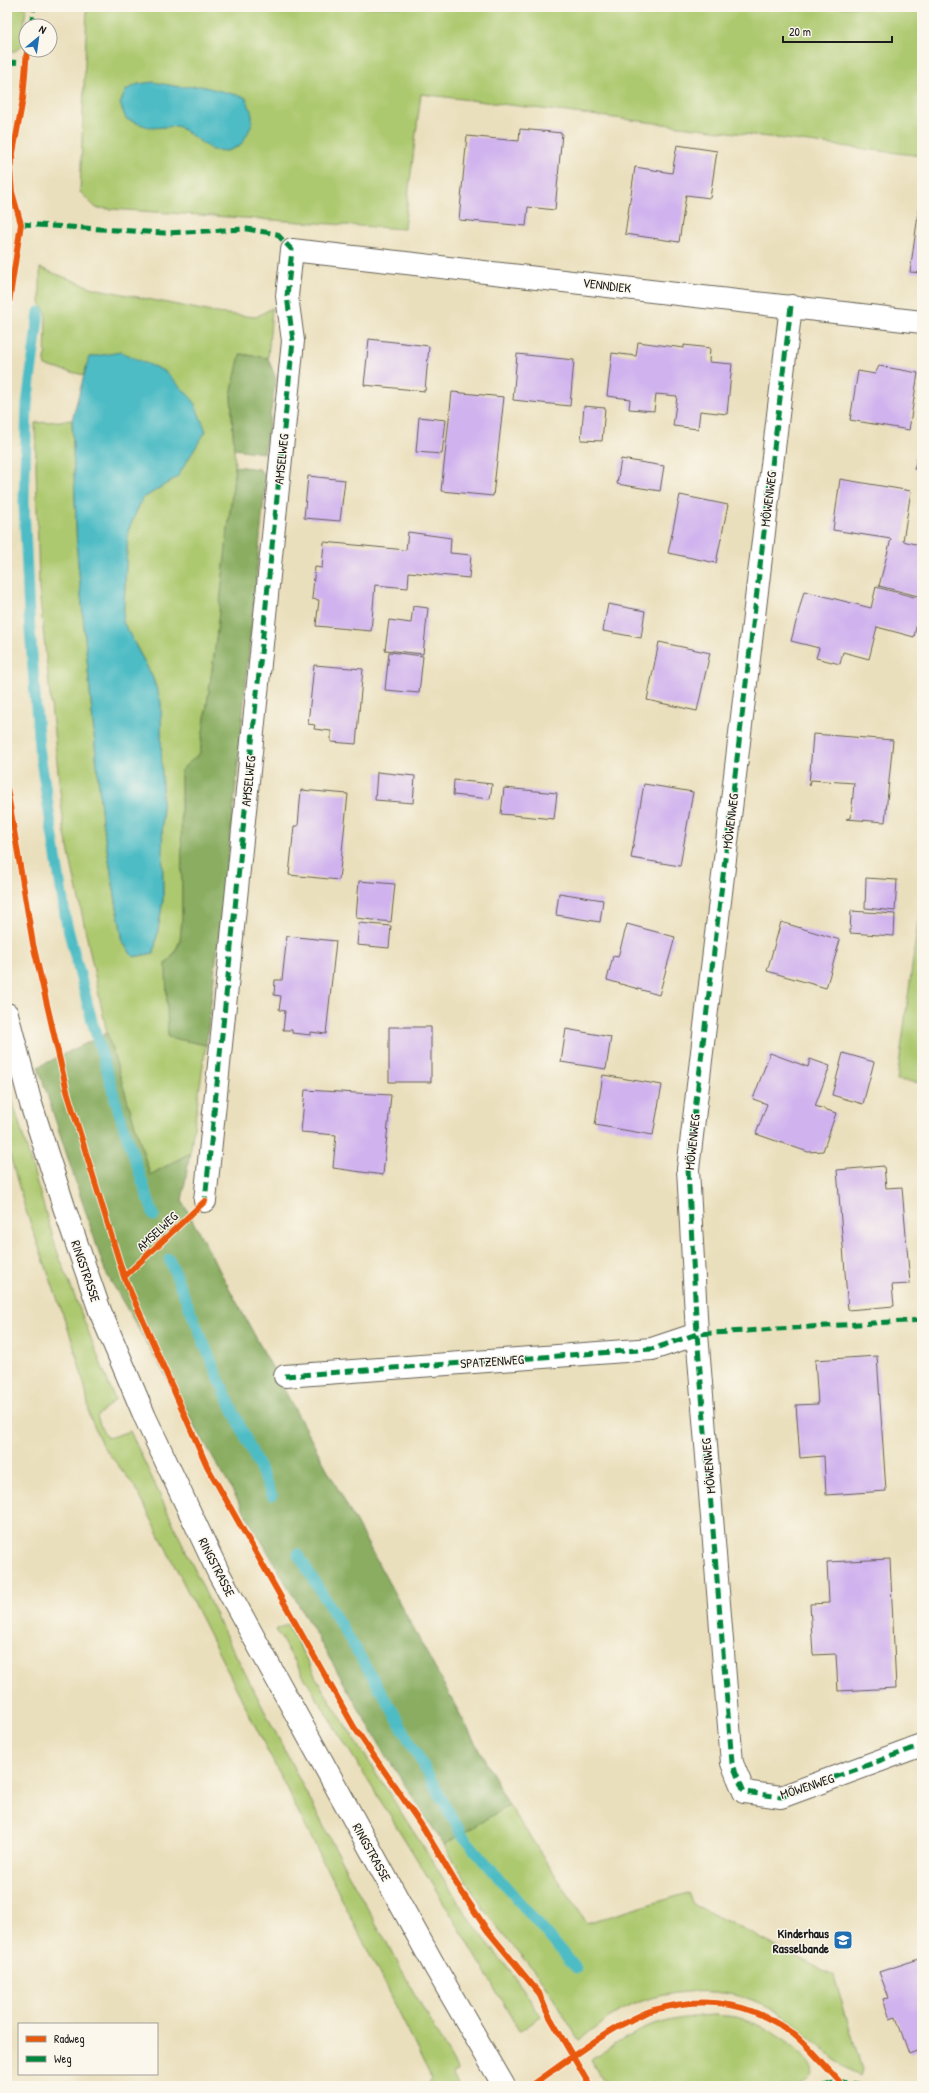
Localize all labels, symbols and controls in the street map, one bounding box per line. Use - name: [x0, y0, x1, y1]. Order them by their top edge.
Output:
- north arrow: [18, 18, 58, 58]
- scale bar: [783, 18, 892, 44]
- text: N: [37, 22, 49, 37]
- text: 20 m: [789, 23, 811, 40]
- street label: VENNDIEK: [582, 273, 632, 297]
- street label: AMSELWEG: [269, 432, 293, 485]
- street label: MÖWENWEG: [756, 470, 780, 528]
- street label: AMSELWEG: [236, 754, 260, 807]
- street label: MÖWENWEG: [718, 792, 742, 850]
- street label: MÖWENWEG: [680, 1113, 704, 1171]
- street label: AMSELWEG: [132, 1207, 182, 1255]
- street label: RINGSTRASSE: [67, 1238, 105, 1304]
- street label: SPATZENWEG: [459, 1350, 525, 1372]
- street label: MÖWENWEG: [697, 1437, 719, 1494]
- street label: RINGSTRASSE: [194, 1534, 240, 1600]
- street label: MÖWENWEG: [778, 1769, 837, 1803]
- street label: RINGSTRASSE: [349, 1820, 396, 1885]
- place label: Kinderhaus Rasselbande: [773, 1924, 830, 1957]
- school or university icon: Kinderhaus Rasselbande: [832, 1929, 854, 1951]
- legend: [18, 2023, 158, 2075]
- text: Radweg: [54, 2030, 85, 2047]
- text: Weg: [54, 2050, 72, 2067]

